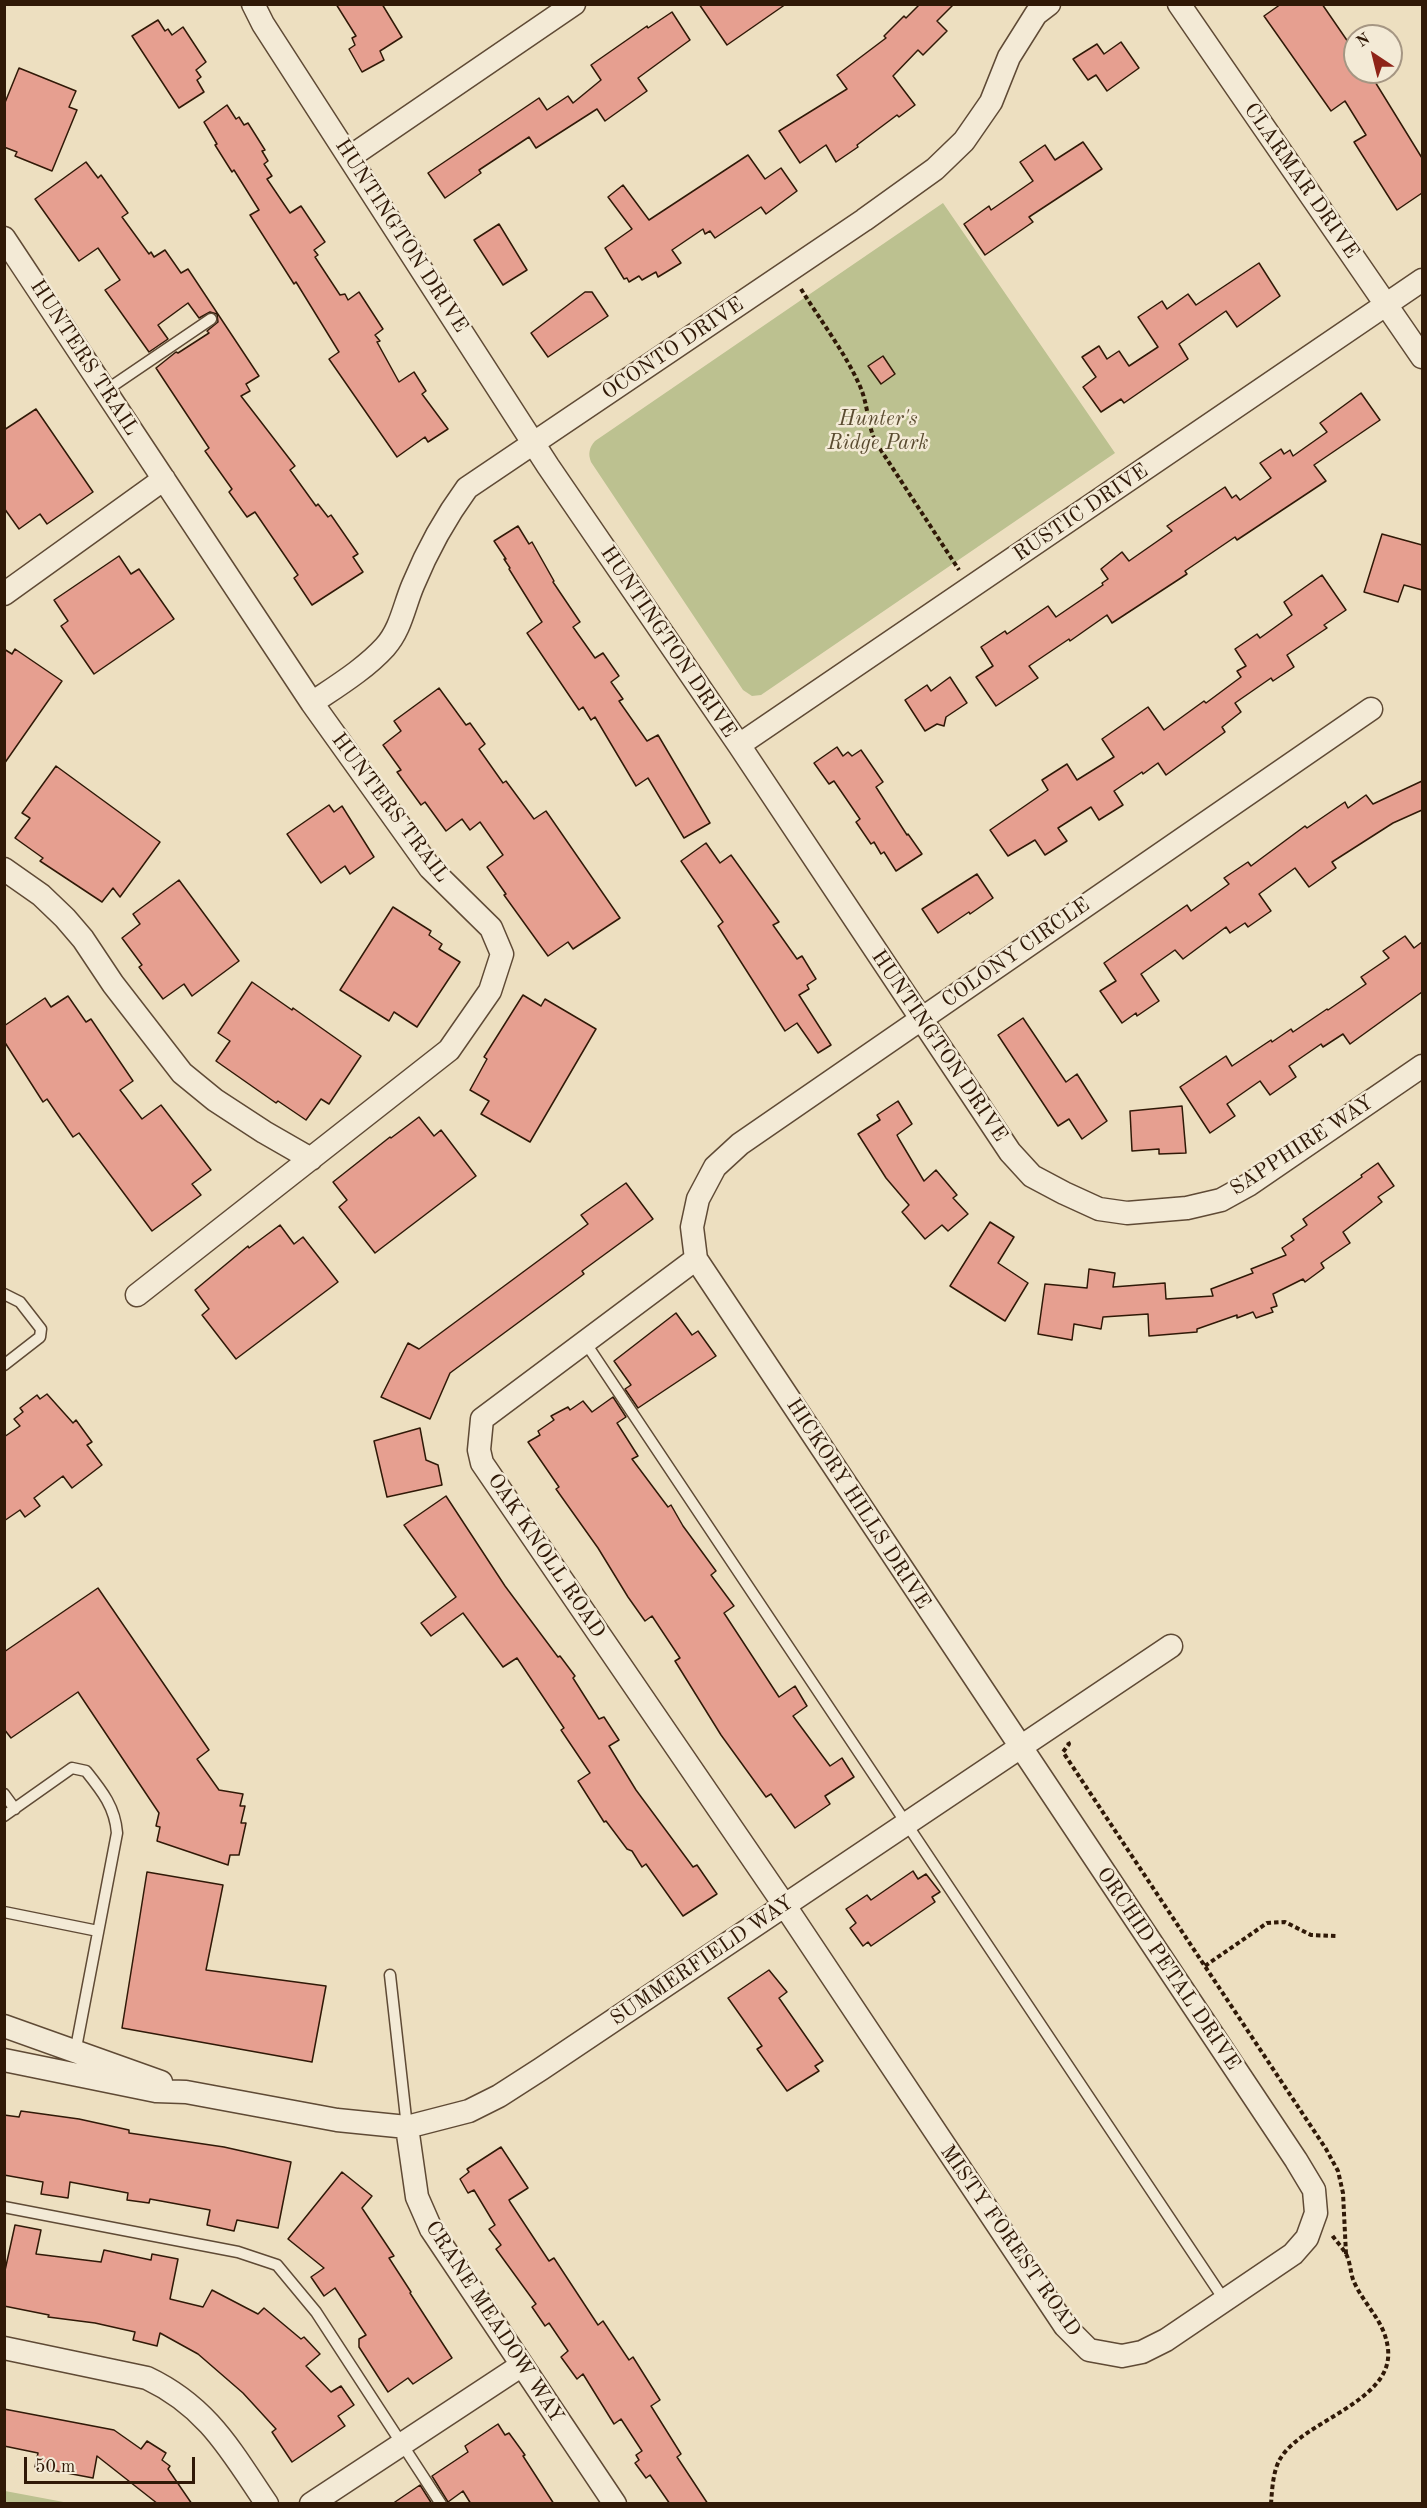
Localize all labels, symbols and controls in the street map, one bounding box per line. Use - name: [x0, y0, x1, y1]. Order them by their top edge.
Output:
- north arrow: [1343, 24, 1403, 84]
- text: N: [1354, 31, 1373, 51]
- street label: CLARMAR DRIVE: [1238, 98, 1364, 264]
- street label: HUNTINGTON DRIVE: [329, 134, 473, 338]
- street label: HUNTERS TRAIL: [24, 275, 144, 441]
- street label: OCONTO DRIVE: [597, 292, 749, 406]
- park label: Hunter's Ridge Park: [827, 406, 929, 456]
- street label: RUSTIC DRIVE: [1009, 459, 1153, 567]
- street label: HUNTINGTON DRIVE: [594, 541, 742, 743]
- street label: HUNTERS TRAIL: [325, 728, 455, 888]
- street label: COLONY CIRCLE: [937, 893, 1095, 1013]
- street label: HUNTINGTON DRIVE: [865, 945, 1013, 1147]
- street label: SAPPHIRE WAY: [1226, 1090, 1378, 1202]
- street label: HICKORY HILLS DRIVE: [780, 1394, 936, 1614]
- street label: OAK KNOLL ROAD: [482, 1469, 610, 1643]
- street label: ORCHID PETAL DRIVE: [1091, 1863, 1245, 2075]
- street label: SUMMERFIELD WAY: [606, 1890, 798, 2032]
- street label: MISTY FOREST ROAD: [934, 2140, 1086, 2342]
- street label: CRANE MEADOW WAY: [419, 2216, 569, 2428]
- scale bar: [27, 2445, 198, 2483]
- text: 50 m: [35, 2458, 75, 2476]

